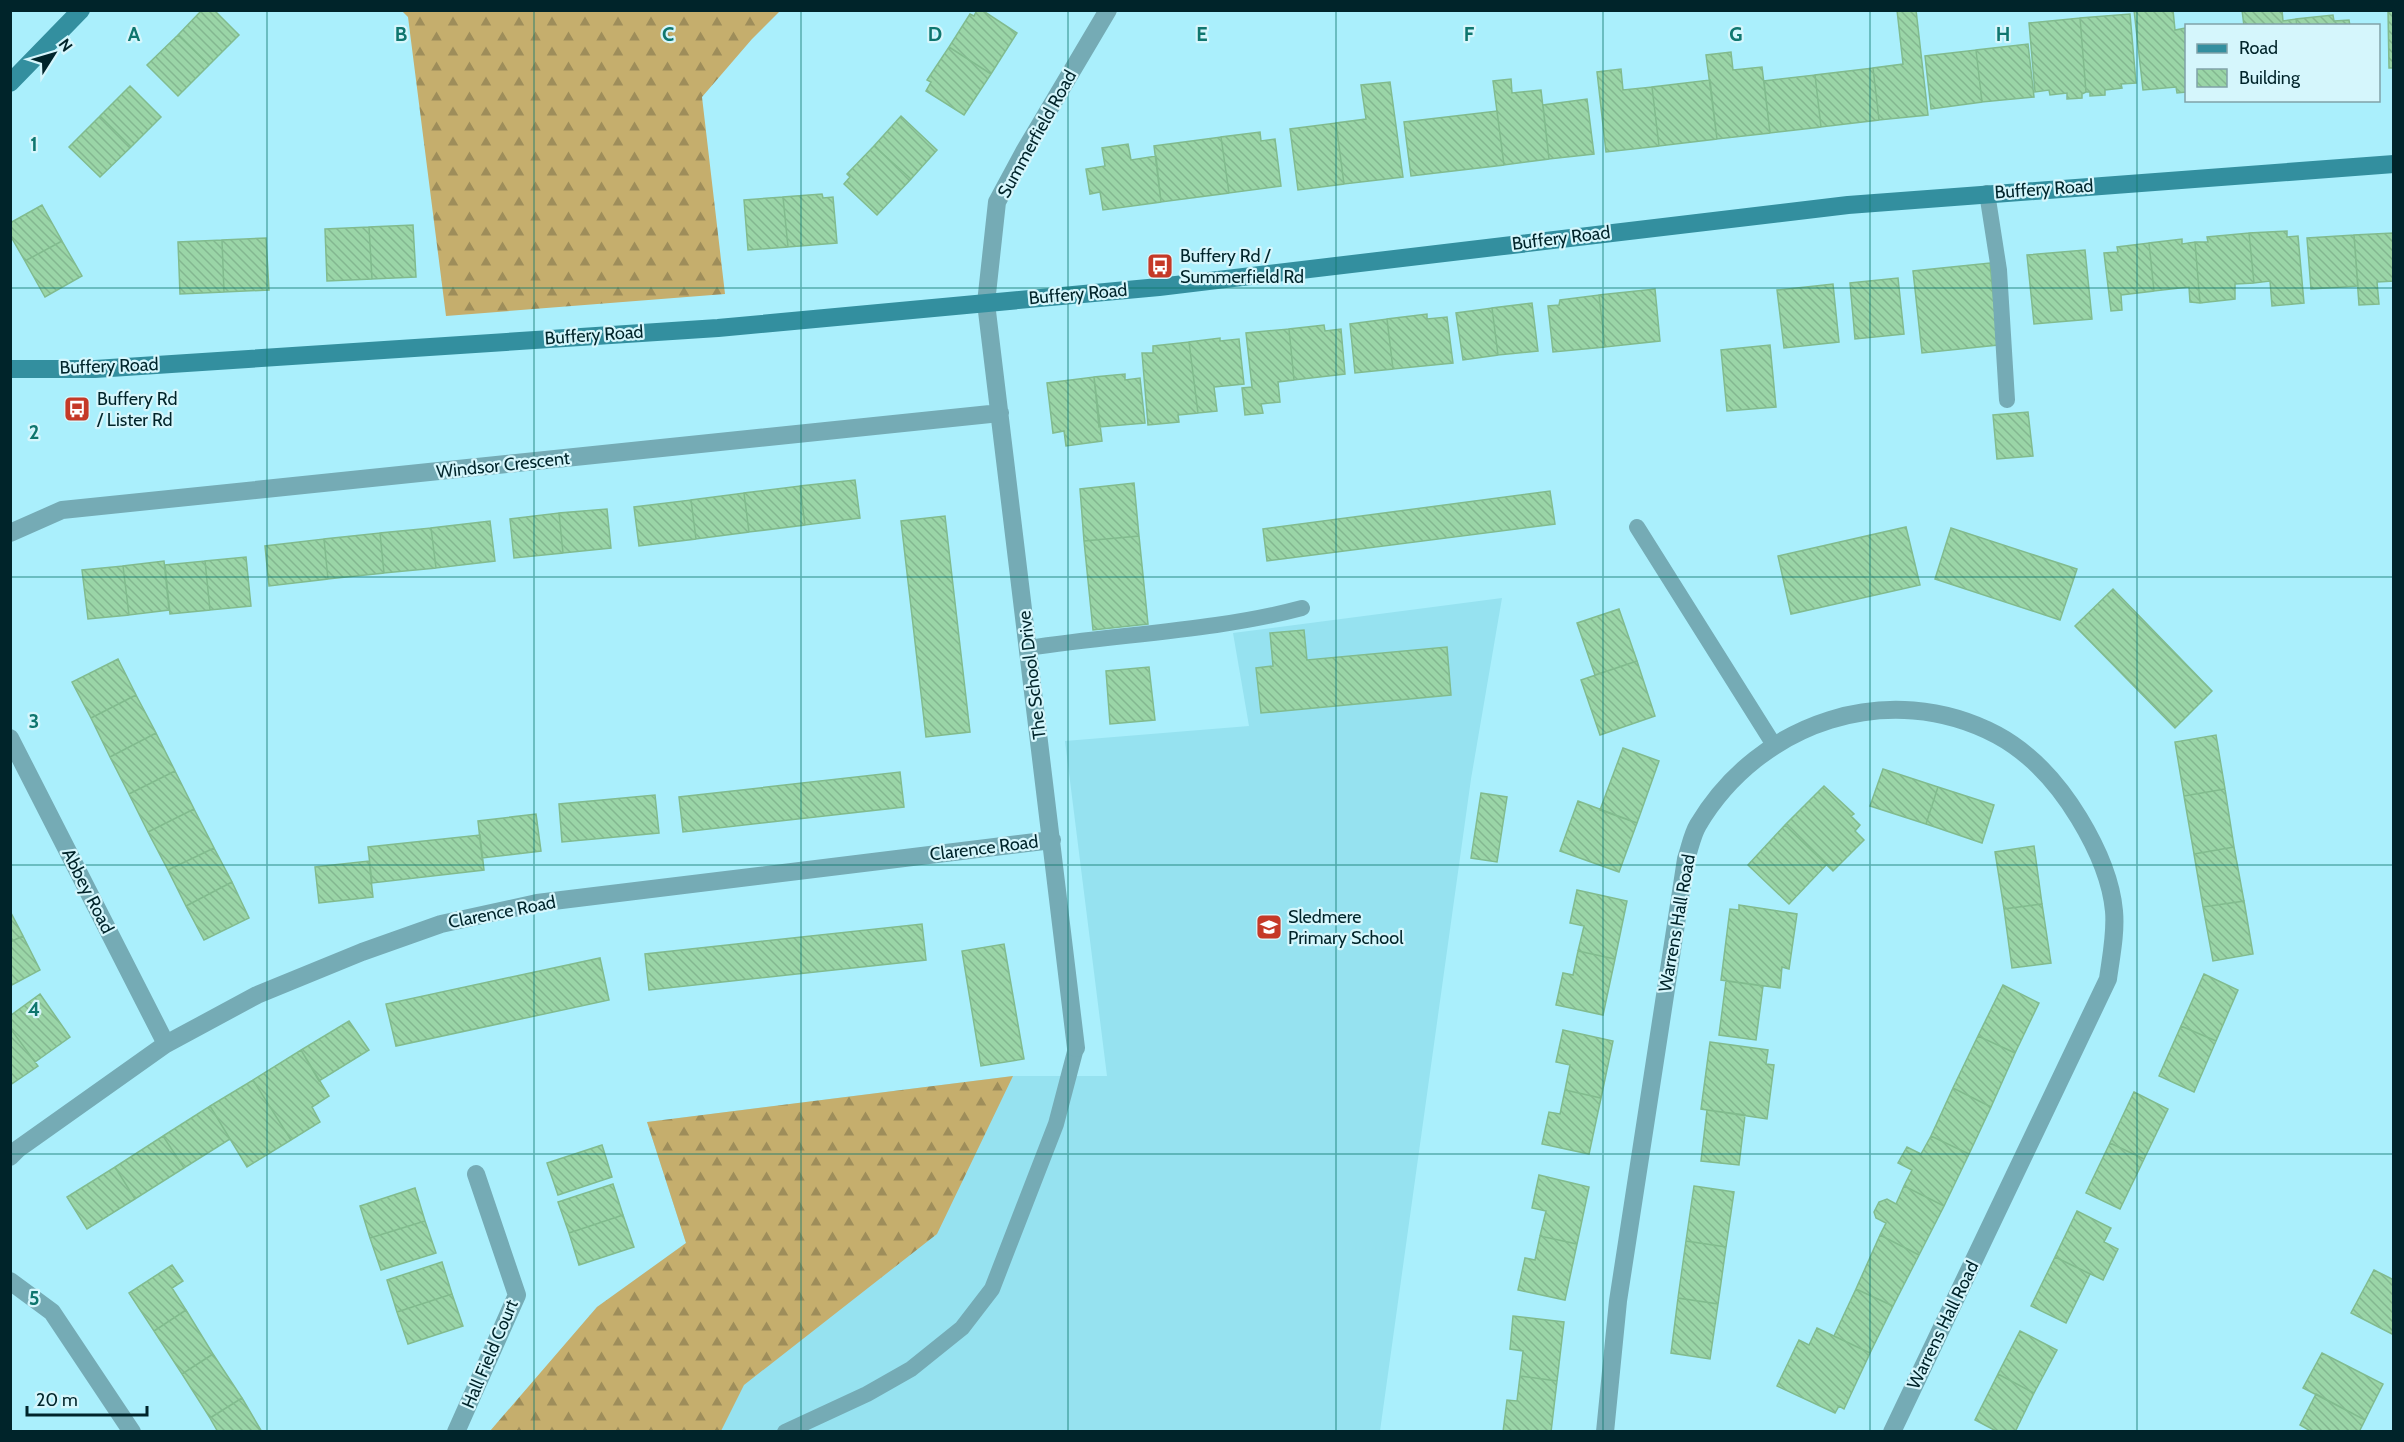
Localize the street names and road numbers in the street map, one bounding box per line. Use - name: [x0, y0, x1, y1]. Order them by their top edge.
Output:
- street label: Summerfield Road: [993, 66, 1081, 202]
- street label: Buffery Road: [1994, 175, 2094, 203]
- street label: Buffery Road: [1511, 221, 1611, 255]
- street label: Buffery Road: [1028, 279, 1128, 309]
- street label: Buffery Road: [544, 321, 644, 349]
- street label: Buffery Road: [59, 353, 159, 379]
- street label: Windsor Crescent: [435, 447, 571, 483]
- street label: The School Drive: [1013, 609, 1051, 741]
- street label: Clarence Road: [929, 830, 1039, 866]
- street label: Abbey Road: [57, 845, 119, 937]
- street label: Warrens Hall Road: [1654, 852, 1700, 994]
- street label: Clarence Road: [446, 891, 558, 933]
- street label: Warrens Hall Road: [1903, 1257, 1983, 1393]
- street label: Hall Field Court: [457, 1296, 523, 1412]

